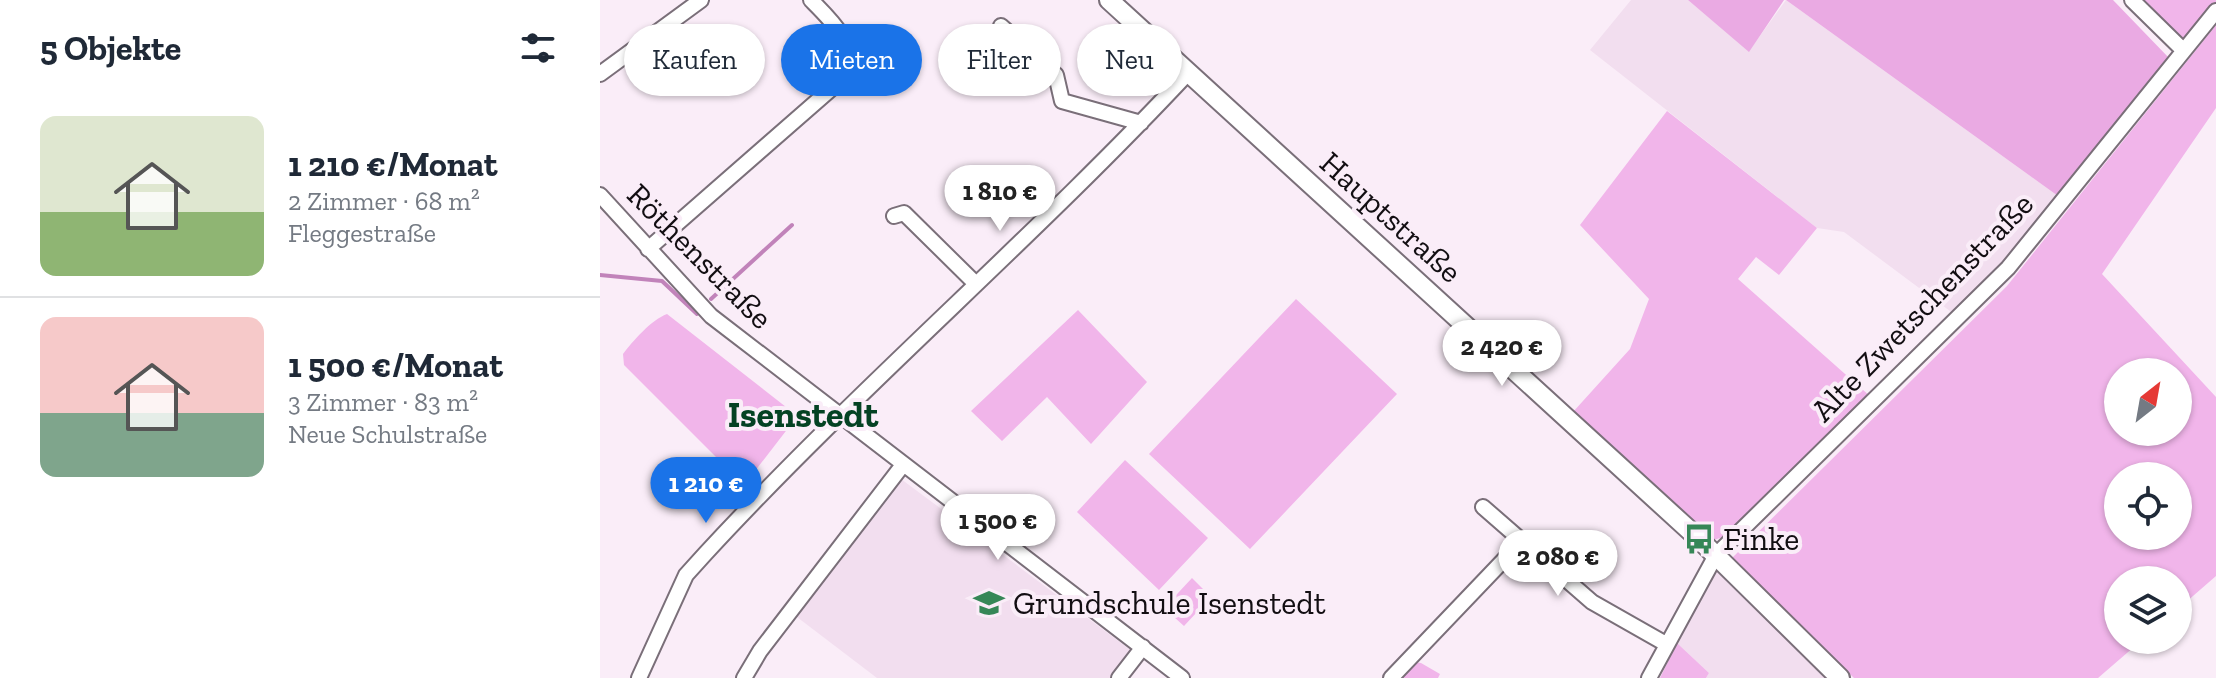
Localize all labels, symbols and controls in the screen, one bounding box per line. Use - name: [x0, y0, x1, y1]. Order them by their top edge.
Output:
- chip: Kaufen: [624, 24, 765, 96]
- chip: Mieten: [781, 24, 922, 96]
- chip: Filter: [938, 24, 1061, 96]
- chip: Neu: [1077, 24, 1182, 96]
- icon: filters: [516, 26, 560, 70]
- text: 5 Objekte: [40, 28, 181, 69]
- text: 1 210 €/Monat: [288, 144, 498, 185]
- street label: Hauptstraße: [1312, 144, 1470, 290]
- icon: home: [104, 148, 200, 244]
- pin: 1 810 €: [926, 165, 1074, 233]
- text: 1 810 €: [962, 175, 1038, 207]
- street label: Röthenstraße: [620, 176, 780, 336]
- text: 2 Zimmer · 68 m²: [288, 185, 480, 217]
- street label: Alte Zwetschenstraße: [1803, 185, 2041, 429]
- text: Fleggestraße: [288, 217, 436, 249]
- pin: 2 420 €: [1428, 320, 1576, 388]
- text: 2 420 €: [1461, 330, 1543, 362]
- text: 1 500 €/Monat: [288, 345, 503, 386]
- icon: home: [104, 349, 200, 445]
- north arrow: [2104, 358, 2192, 446]
- map controls: [2104, 358, 2192, 654]
- text: 3 Zimmer · 83 m²: [288, 386, 478, 418]
- district label: Isenstedt: [728, 393, 879, 436]
- text: Neue Schulstraße: [288, 418, 487, 450]
- pin: 1 210 €: [632, 457, 780, 525]
- button: locate: [2104, 462, 2192, 550]
- text: 1 210 €: [668, 467, 744, 499]
- pin: 1 500 €: [924, 494, 1072, 562]
- text: 1 500 €: [958, 504, 1038, 536]
- place label: Finke: [1723, 520, 1799, 558]
- bus stop icon: Finke: [1682, 522, 1716, 556]
- pin: 2 080 €: [1484, 530, 1632, 598]
- text: 2 080 €: [1516, 540, 1600, 572]
- button: layers: [2104, 566, 2192, 654]
- place label: Grundschule Isenstedt: [1013, 584, 1326, 622]
- school or university icon: Grundschule Isenstedt: [972, 586, 1006, 620]

